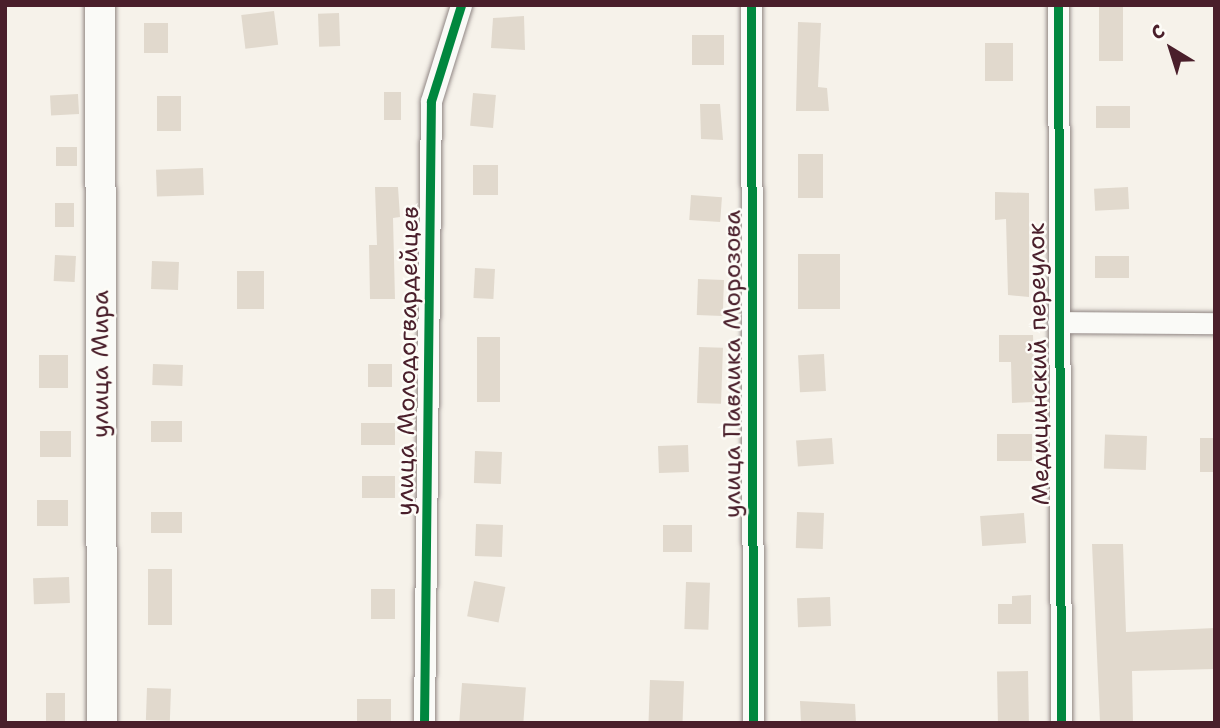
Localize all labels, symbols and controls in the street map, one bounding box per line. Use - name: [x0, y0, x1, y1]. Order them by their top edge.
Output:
- north arrow: [1136, 14, 1206, 84]
- text: С: [1145, 19, 1170, 46]
- street label: улица Молодогвардейцев: [391, 206, 425, 516]
- street label: улица Павлика Морозова: [719, 210, 747, 518]
- street label: Медицинский переулок: [1022, 222, 1056, 506]
- street label: улица Мира: [87, 290, 115, 438]

